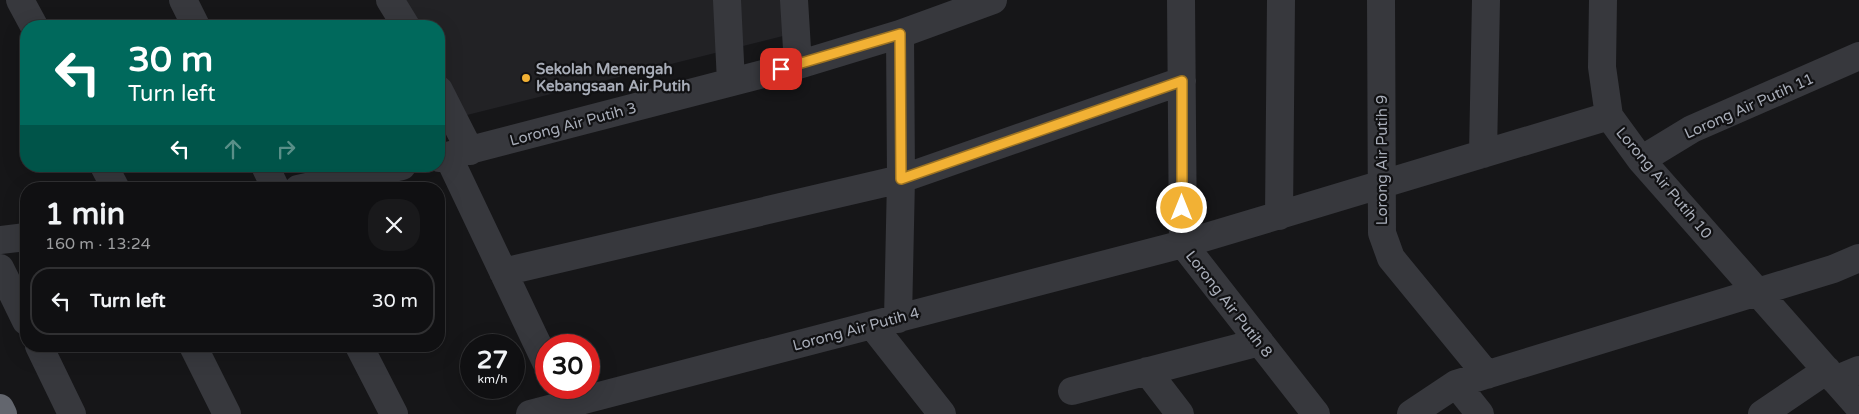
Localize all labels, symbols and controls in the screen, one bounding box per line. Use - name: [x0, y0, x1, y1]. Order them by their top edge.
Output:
- text: 30 m: [128, 39, 213, 81]
- icon: left: [45, 40, 110, 105]
- pin: [760, 48, 802, 90]
- icon: arrive: [767, 55, 795, 83]
- place label: Sekolah Menengah Kebangsaan Air Putih: [536, 60, 690, 96]
- street label: Lorong Air Putih 11: [1681, 69, 1817, 143]
- marker: Sekolah Menengah Kebangsaan Air Putih: [520, 72, 532, 84]
- text: Turn left: [128, 81, 216, 107]
- street label: Lorong Air Putih 9: [1373, 95, 1391, 225]
- street label: Lorong Air Putih 3: [508, 98, 638, 150]
- street label: Lorong Air Putih 10: [1612, 124, 1716, 242]
- icon: left: [166, 135, 194, 163]
- icon: ahead: [219, 135, 247, 163]
- icon: right: [272, 135, 300, 163]
- position arrow: [1155, 181, 1207, 233]
- text: 1 min: [45, 196, 125, 233]
- button: close: [368, 199, 420, 251]
- text: 160 m · 13:24: [45, 234, 151, 254]
- street label: Lorong Air Putih 8: [1182, 247, 1276, 361]
- icon: left: [47, 287, 75, 315]
- text: Turn left: [90, 290, 166, 312]
- text: 30 m: [372, 290, 418, 312]
- street label: Lorong Air Putih 4: [791, 303, 921, 355]
- speed limit sign: 30: [535, 334, 600, 399]
- text: 27: [477, 345, 508, 375]
- text: km/h: [477, 372, 508, 386]

